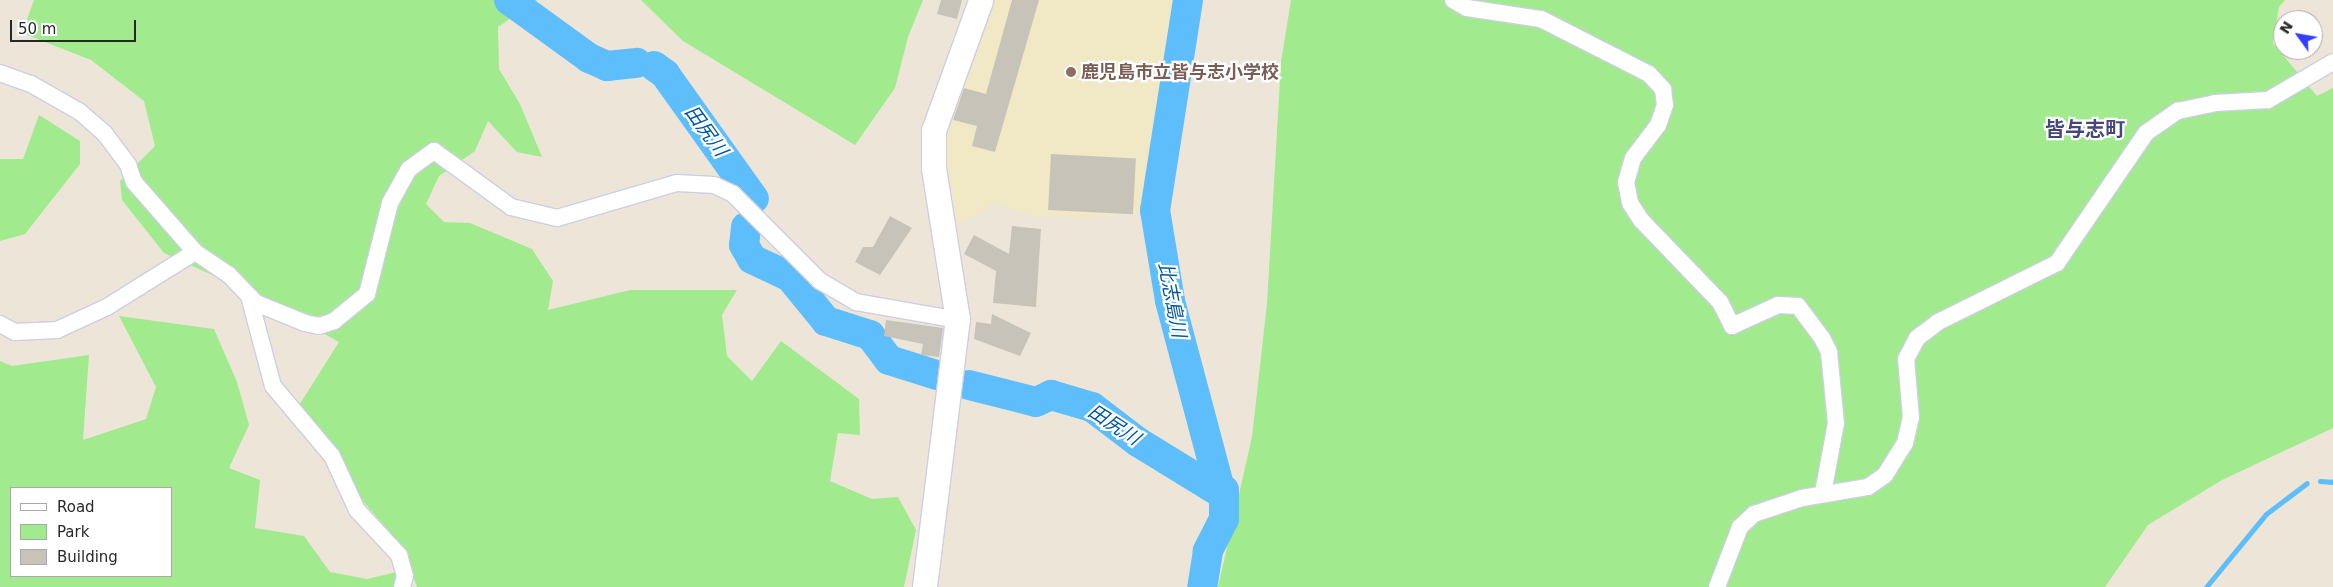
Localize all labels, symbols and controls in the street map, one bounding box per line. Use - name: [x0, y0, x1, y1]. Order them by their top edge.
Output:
- scale bar: [12, 10, 139, 42]
- north arrow: [2273, 10, 2323, 60]
- text: N: [2276, 18, 2296, 37]
- text: 50 m: [18, 20, 56, 38]
- place label: 鹿児島市立皆与志小学校: [1081, 61, 1279, 83]
- marker: 鹿児島市立皆与志小学校: [1065, 66, 1077, 78]
- water label: 田尻川: [680, 101, 732, 161]
- district label: 皆与志町: [2045, 117, 2125, 141]
- water label: 比志島川: [1154, 261, 1190, 339]
- water label: 田尻川: [1084, 400, 1144, 450]
- legend: [10, 487, 172, 577]
- text: Road: [57, 498, 95, 516]
- text: Park: [57, 523, 89, 541]
- text: Building: [57, 548, 118, 566]

